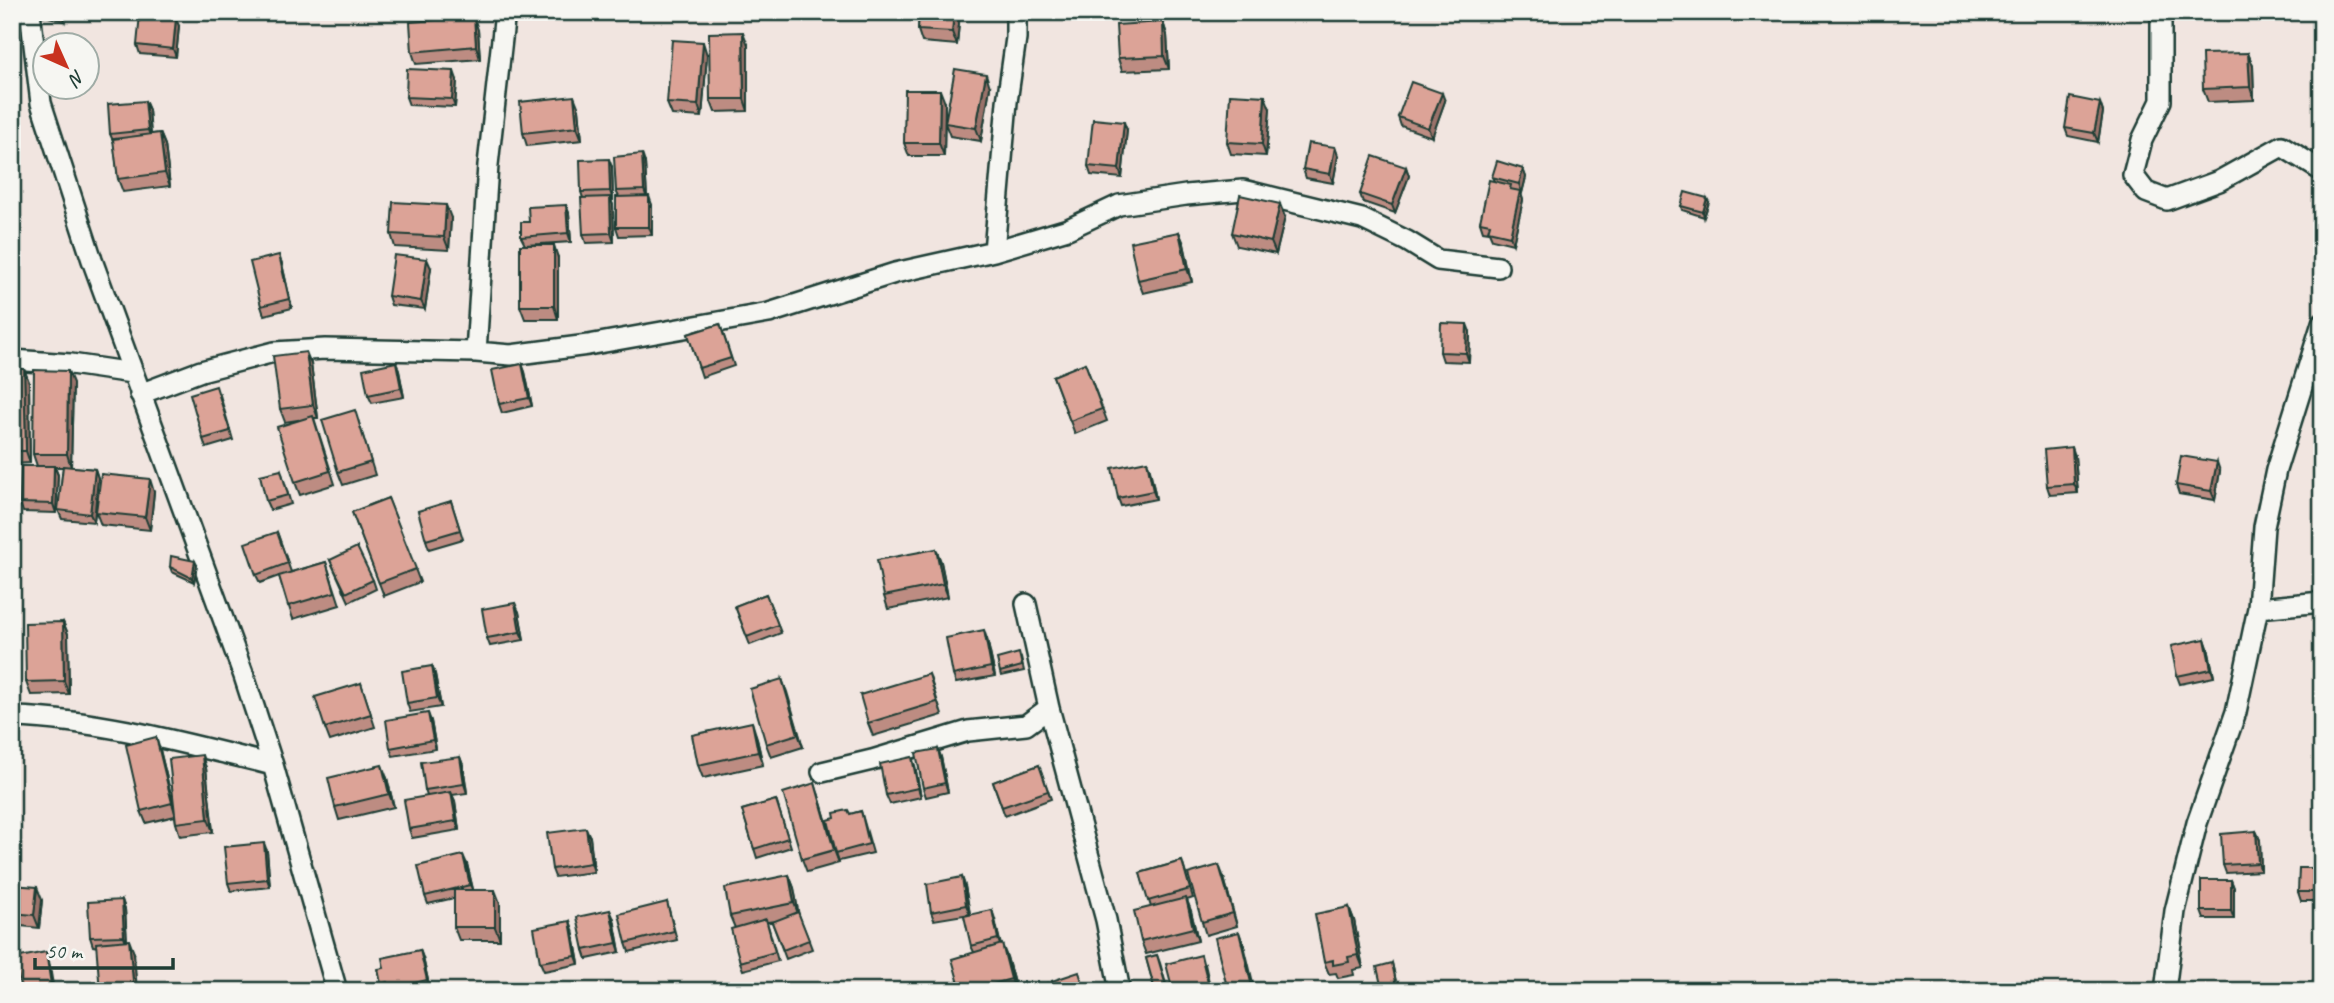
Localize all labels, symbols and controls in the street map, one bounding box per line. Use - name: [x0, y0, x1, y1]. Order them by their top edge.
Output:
- north arrow: [32, 32, 102, 102]
- text: N: [62, 65, 90, 92]
- scale bar: [35, 926, 173, 970]
- text: 50 m: [46, 938, 84, 964]

